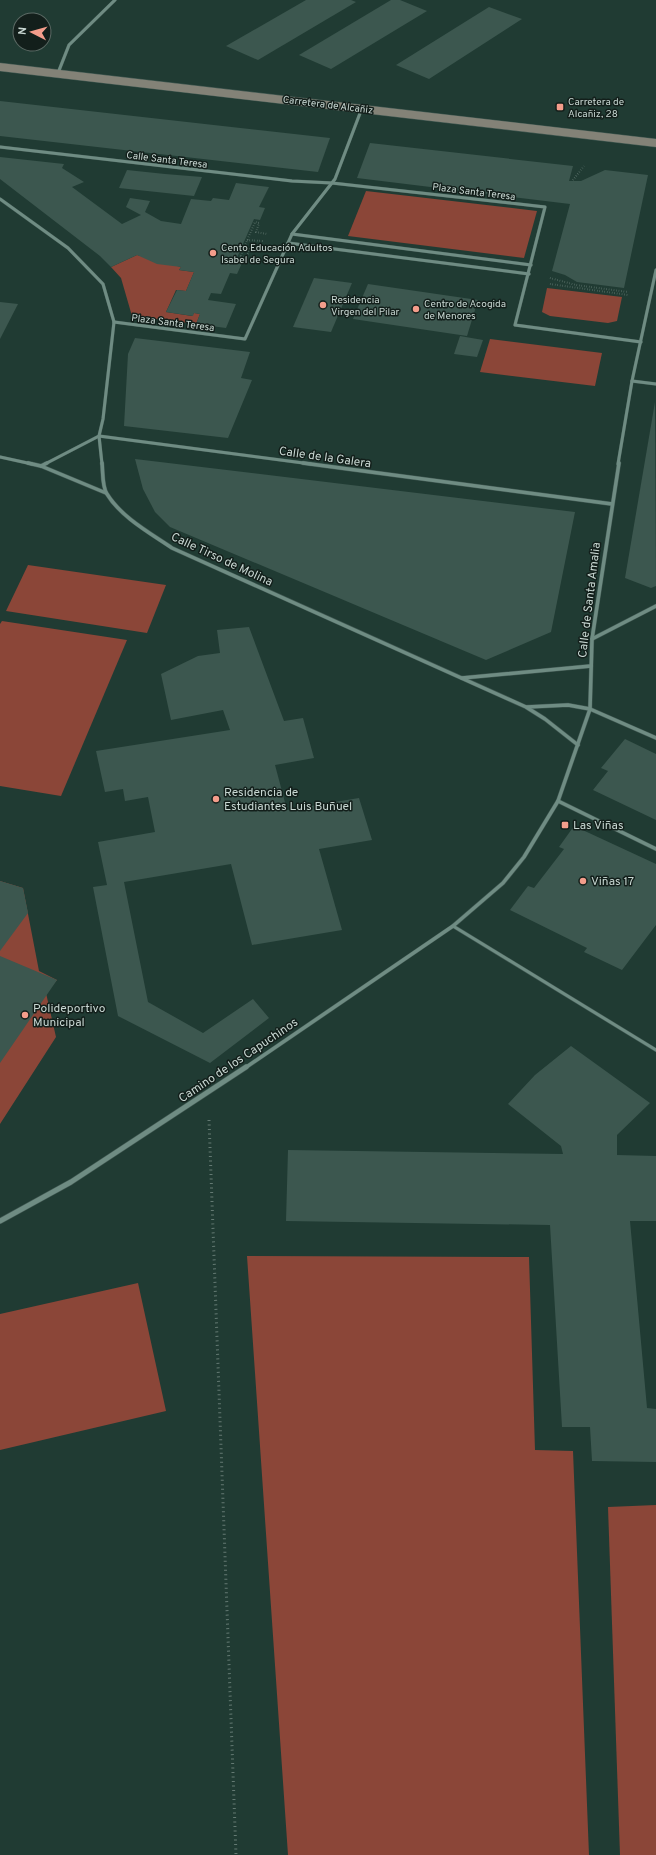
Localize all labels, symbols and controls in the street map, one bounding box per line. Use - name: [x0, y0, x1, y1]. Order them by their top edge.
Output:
- north arrow: [12, 12, 52, 52]
- text: N: [16, 26, 30, 36]
- street label: Carretera de Alcañiz: [282, 93, 374, 117]
- place label: Carretera de Alcañiz, 28: [568, 96, 624, 121]
- marker: Carretera de Alcañiz, 28: [555, 102, 565, 112]
- street label: Calle Santa Teresa: [126, 149, 208, 172]
- street label: Plaza Santa Teresa: [431, 181, 516, 204]
- place label: Cento Educación Adultos Isabel de Segura: [221, 242, 333, 267]
- marker: Cento Educación Adultos Isabel de Segura: [208, 248, 218, 258]
- place label: Residencia Virgen del Pilar: [331, 294, 400, 319]
- place label: Centro de Acogida de Menores: [424, 298, 506, 323]
- marker: Residencia Virgen del Pilar: [318, 300, 328, 310]
- marker: Centro de Acogida de Menores: [411, 304, 421, 314]
- street label: Plaza Santa Teresa: [130, 312, 215, 335]
- street label: Calle de la Galera: [278, 444, 372, 472]
- street label: Calle Tirso de Molina: [168, 529, 275, 591]
- street label: Calle de Santa Amalia: [575, 542, 605, 659]
- place label: Residencia de Estudiantes Luis Buñuel: [224, 785, 352, 815]
- marker: Residencia de Estudiantes Luis Buñuel: [211, 794, 221, 804]
- place label: Las Viñas: [573, 818, 624, 834]
- marker: Las Viñas: [560, 820, 570, 830]
- place label: Viñas 17: [591, 874, 634, 890]
- marker: Viñas 17: [578, 876, 588, 886]
- place label: Polideportivo Municipal: [33, 1001, 106, 1031]
- marker: Polideportivo Municipal: [20, 1010, 30, 1020]
- street label: Camino de los Capuchinos: [176, 1015, 301, 1107]

